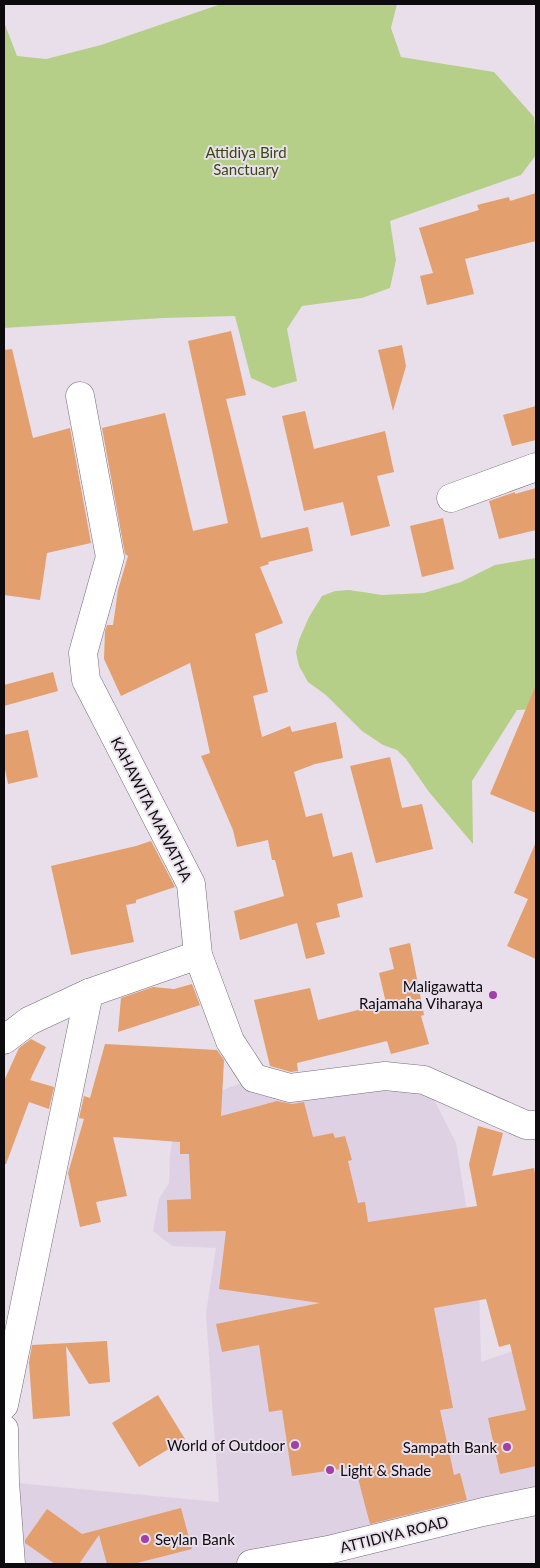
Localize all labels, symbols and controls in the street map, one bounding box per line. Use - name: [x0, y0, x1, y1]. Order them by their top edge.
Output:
- park label: Attidiya Bird Sanctuary: [205, 143, 287, 178]
- street label: KAHAWITA MAWATHA: [108, 734, 197, 885]
- place label: Maligawatta Rajamaha Viharaya: [359, 977, 483, 1012]
- marker: Maligawatta Rajamaha Viharaya: [487, 989, 499, 1001]
- place label: World of Outdoor: [167, 1436, 286, 1454]
- place label: Sampath Bank: [403, 1438, 497, 1456]
- marker: World of Outdoor: [289, 1439, 301, 1451]
- marker: Sampath Bank: [501, 1441, 513, 1453]
- place label: Light & Shade: [340, 1461, 431, 1479]
- marker: Light & Shade: [324, 1464, 336, 1476]
- street label: ATTIDIYA ROAD: [338, 1512, 450, 1556]
- place label: Seylan Bank: [155, 1530, 235, 1548]
- marker: Seylan Bank: [139, 1533, 151, 1545]

